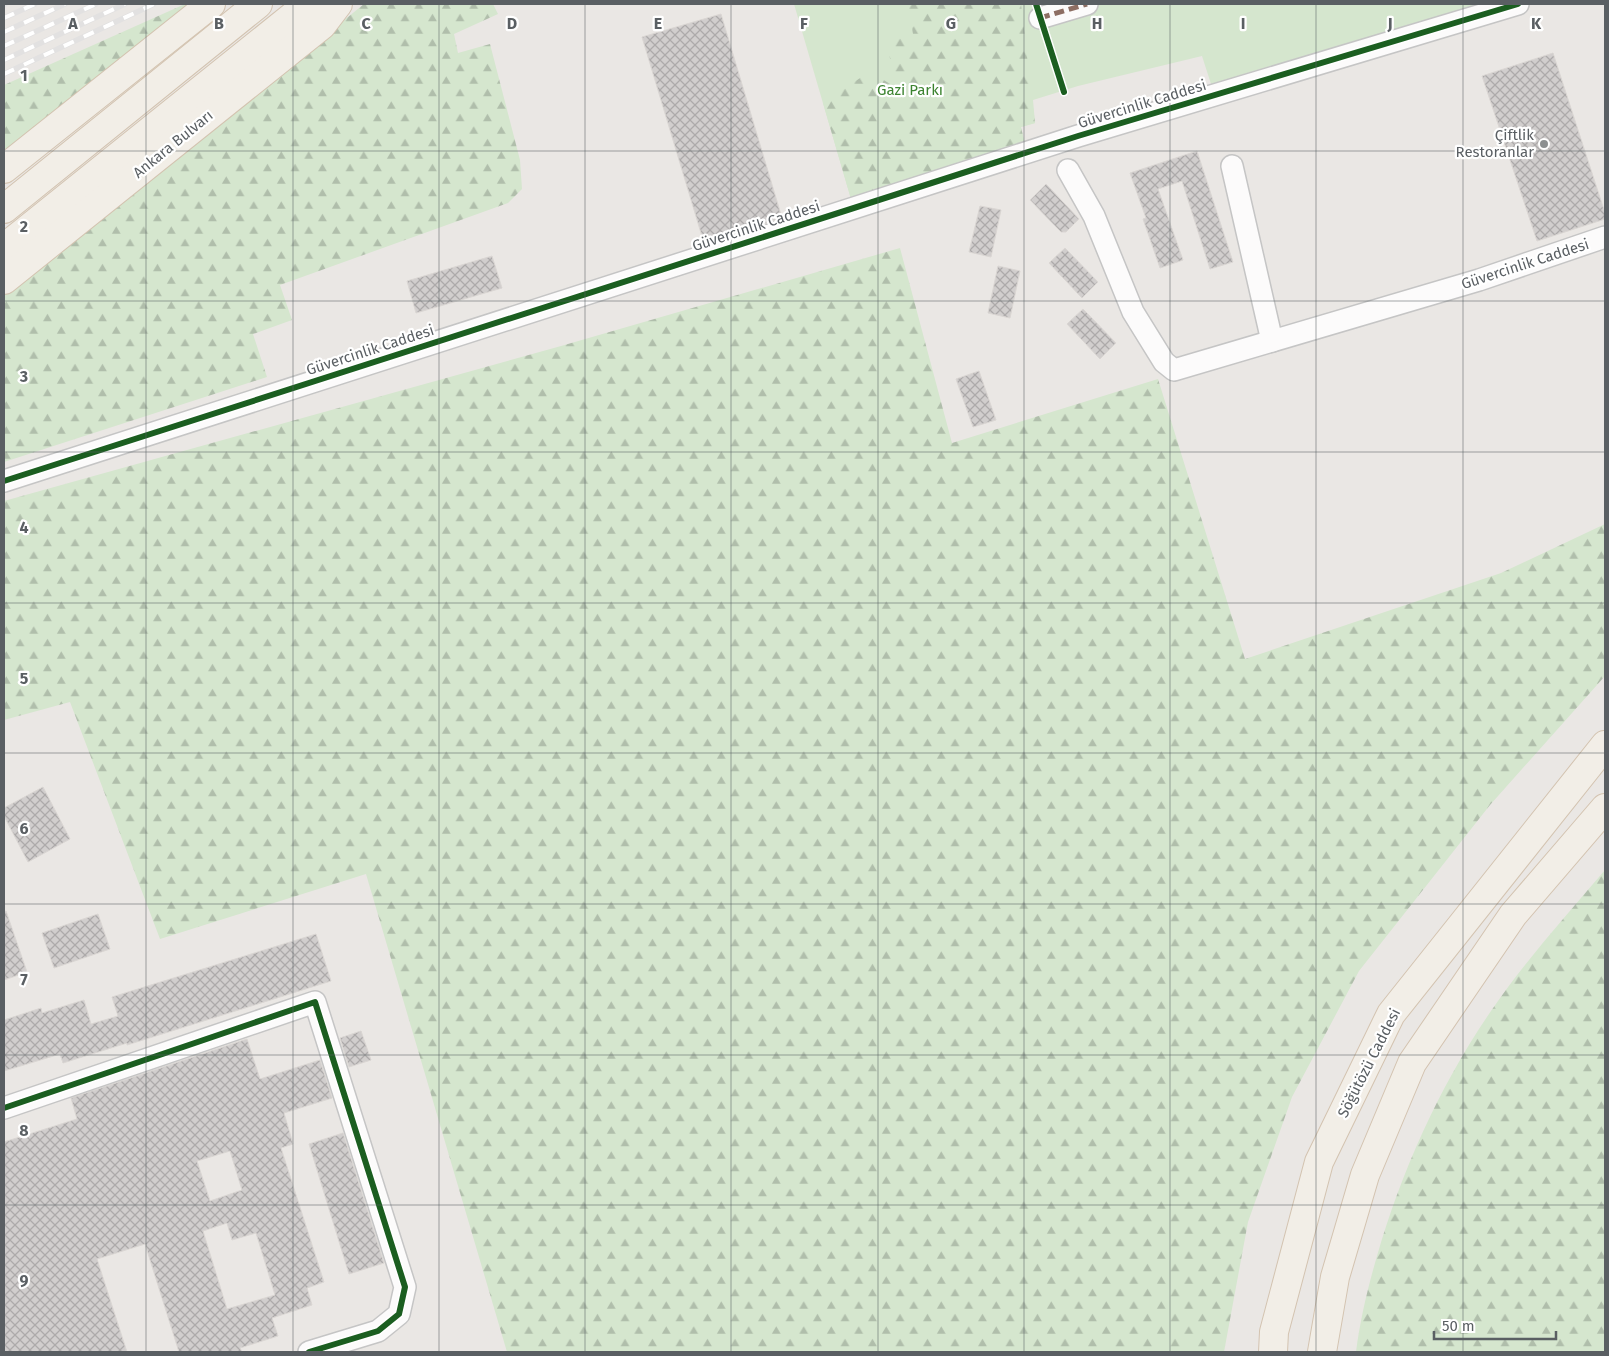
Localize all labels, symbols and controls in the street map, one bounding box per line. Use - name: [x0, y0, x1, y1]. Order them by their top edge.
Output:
- text: A: [67, 14, 78, 33]
- text: B: [214, 14, 224, 33]
- text: C: [361, 14, 371, 33]
- text: D: [507, 14, 517, 33]
- text: E: [654, 14, 662, 33]
- text: F: [800, 14, 808, 33]
- text: G: [946, 14, 956, 33]
- text: H: [1092, 14, 1102, 33]
- text: I: [1241, 14, 1245, 33]
- text: J: [1386, 14, 1393, 33]
- text: K: [1531, 14, 1542, 33]
- text: 1: [20, 66, 28, 85]
- street label: Güvercinlik Caddesi: [1076, 76, 1208, 132]
- park label: Gazi Parkı: [877, 81, 943, 99]
- street label: Ankara Bulvarı: [129, 106, 217, 182]
- place label: Çiftlik Restoranlar: [1456, 126, 1534, 161]
- marker: Çiftlik Restoranlar: [1538, 138, 1550, 150]
- street label: Güvercinlik Caddesi: [690, 197, 822, 255]
- text: 2: [20, 217, 28, 236]
- street label: Güvercinlik Caddesi: [1459, 235, 1591, 293]
- street label: Güvercinlik Caddesi: [304, 321, 436, 379]
- text: 3: [19, 367, 28, 386]
- text: 4: [19, 518, 29, 537]
- text: 5: [20, 669, 29, 688]
- text: 6: [19, 819, 29, 838]
- text: 7: [20, 970, 28, 989]
- street label: Söğütözü Caddesi: [1334, 1005, 1404, 1121]
- text: 8: [19, 1121, 29, 1140]
- text: 9: [20, 1271, 29, 1290]
- scale bar: [1434, 1308, 1556, 1340]
- text: 50 m: [1442, 1317, 1475, 1335]

